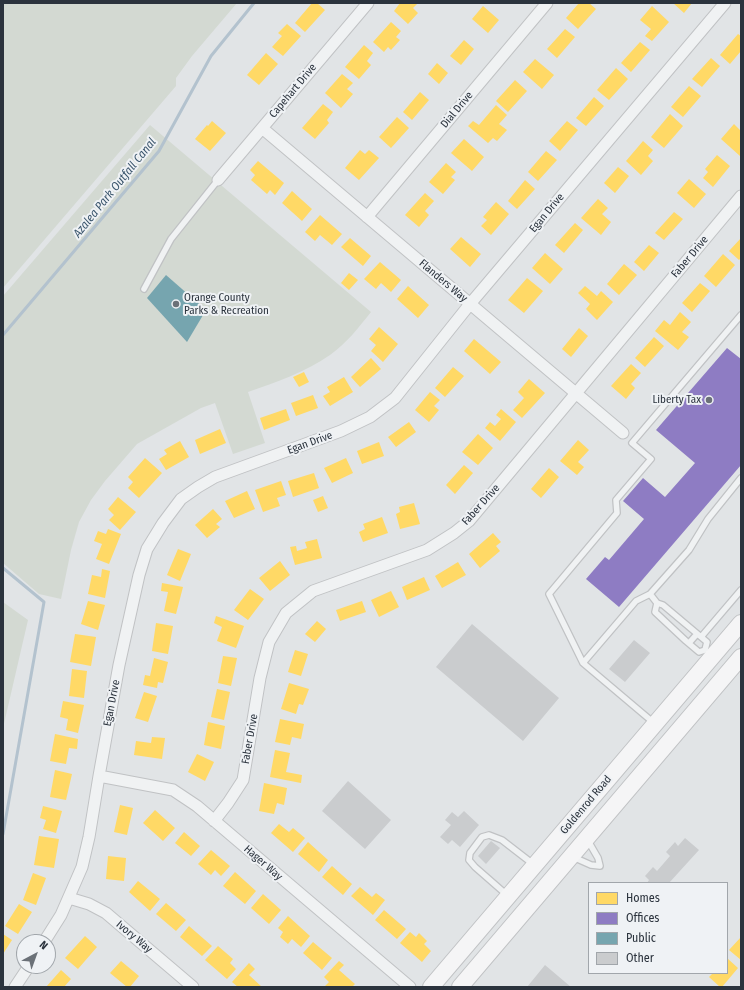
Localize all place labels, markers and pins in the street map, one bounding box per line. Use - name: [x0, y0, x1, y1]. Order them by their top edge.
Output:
- place label: Orange County Parks & Recreation: [184, 291, 269, 317]
- marker: Orange County Parks & Recreation: [171, 299, 181, 309]
- place label: Liberty Tax: [652, 393, 701, 407]
- marker: Liberty Tax: [704, 395, 714, 405]

